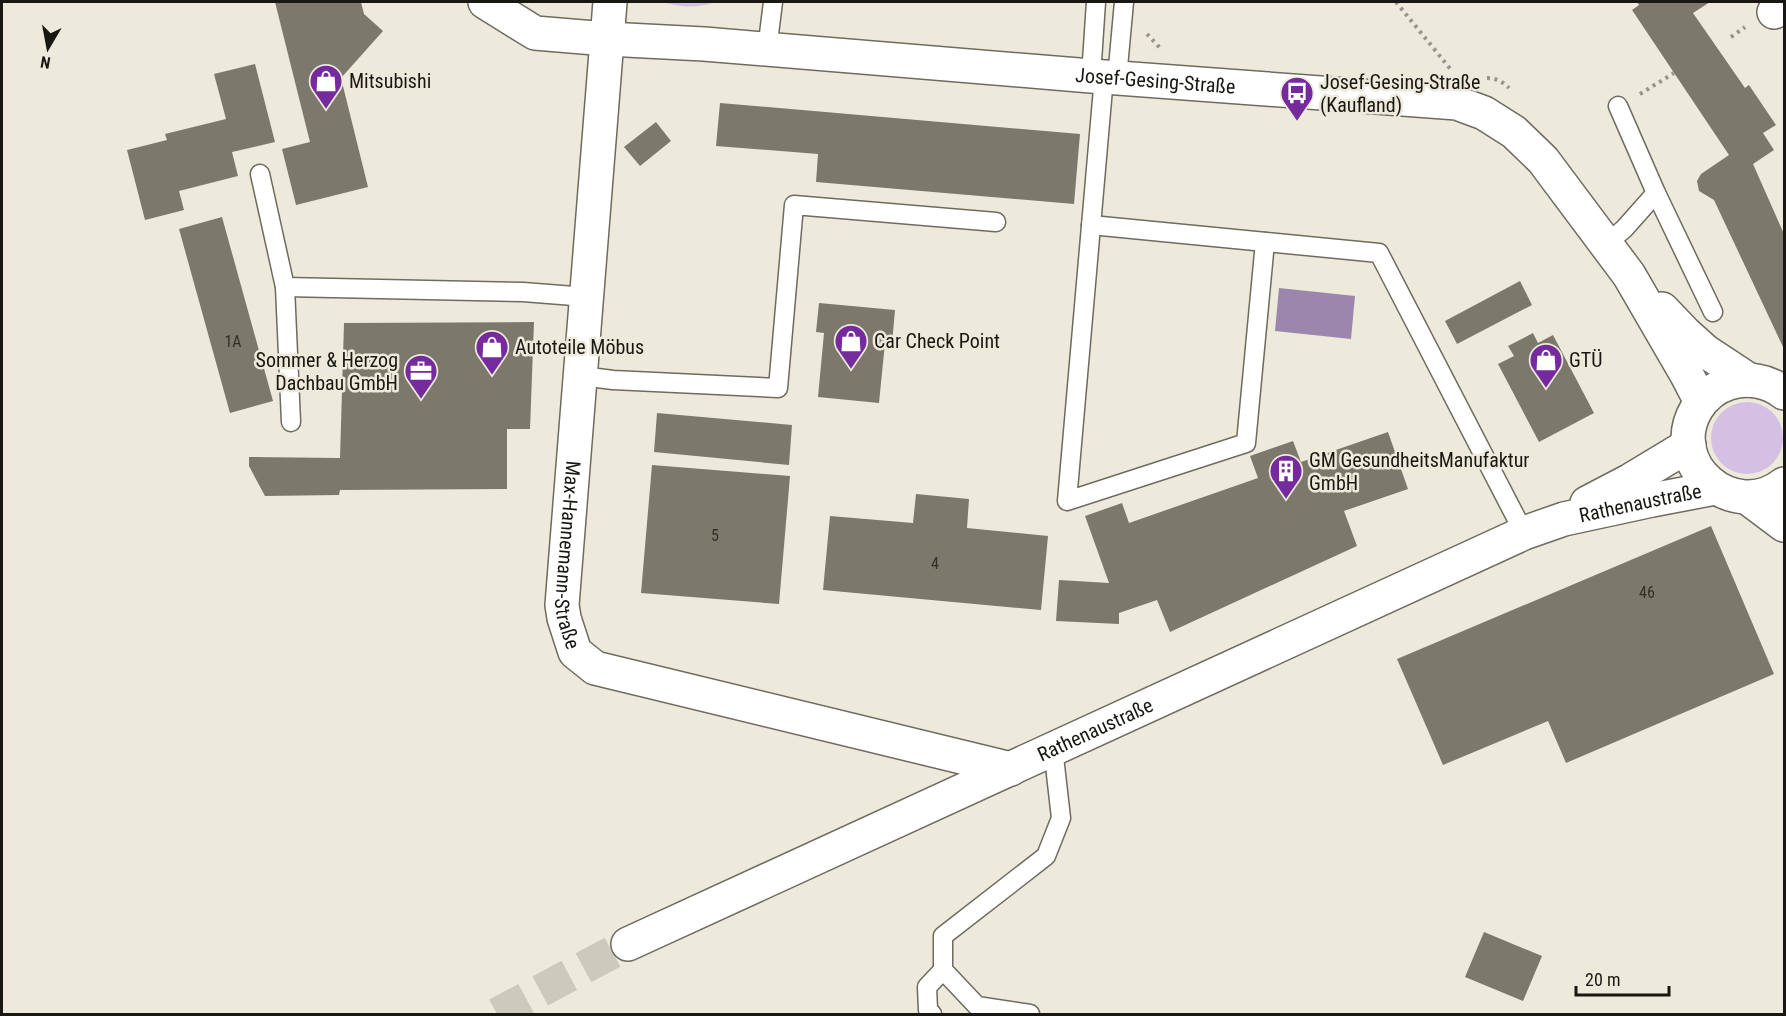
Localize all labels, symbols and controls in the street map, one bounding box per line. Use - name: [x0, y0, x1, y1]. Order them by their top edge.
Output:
- north arrow: [18, 18, 78, 78]
- text: N: [39, 52, 52, 72]
- shop icon: Mitsubishi: [308, 63, 344, 110]
- street label: Josef-Gesing-Straße: [1074, 63, 1236, 99]
- place label: Mitsubishi: [349, 69, 431, 93]
- place label: Josef-Gesing-Straße (Kaufland): [1320, 70, 1480, 117]
- bus stop icon: Josef-Gesing-Straße (Kaufland): [1279, 75, 1315, 122]
- shop icon: Car Check Point: [833, 323, 869, 370]
- shop icon: Autoteile Möbus: [474, 329, 510, 376]
- place label: Car Check Point: [874, 329, 1000, 353]
- house number: 1A: [224, 332, 242, 351]
- place label: Autoteile Möbus: [515, 335, 644, 359]
- shop icon: GTÜ: [1528, 342, 1564, 389]
- place label: Sommer & Herzog Dachbau GmbH: [256, 348, 398, 395]
- place label: GTÜ: [1569, 348, 1602, 372]
- office icon: Sommer & Herzog Dachbau GmbH: [403, 353, 439, 400]
- place label: GM GesundheitsManufaktur GmbH: [1309, 448, 1529, 495]
- building icon: GM GesundheitsManufaktur GmbH: [1268, 453, 1304, 500]
- street label: Max-Hannemann-Straße: [550, 460, 585, 652]
- street label: Rathenaustraße: [1577, 479, 1703, 527]
- house number: 5: [711, 526, 719, 545]
- house number: 4: [931, 554, 939, 573]
- house number: 46: [1639, 583, 1655, 602]
- street label: Rathenaustraße: [1034, 693, 1157, 767]
- scale bar: [1576, 959, 1669, 997]
- text: 20 m: [1585, 969, 1620, 990]

